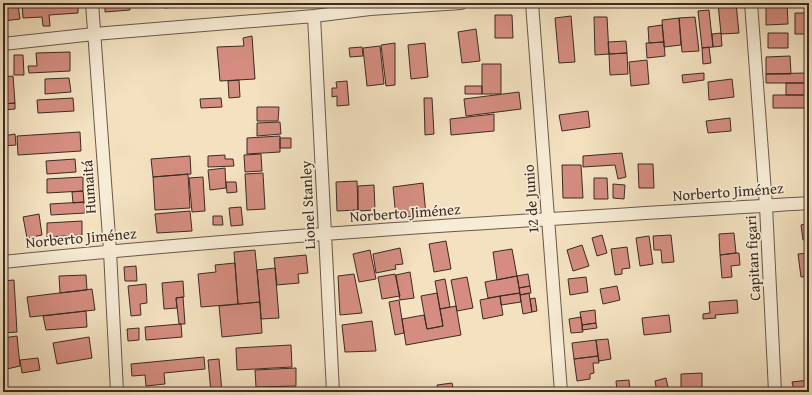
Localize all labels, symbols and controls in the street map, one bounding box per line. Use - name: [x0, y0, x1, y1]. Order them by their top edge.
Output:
- street label: Humaitá: [76, 159, 101, 215]
- street label: Lionel Stanley: [295, 160, 320, 250]
- street label: 12 de Junio: [518, 163, 543, 234]
- street label: Norberto Jiménez: [672, 177, 785, 206]
- street label: Norberto Jiménez: [349, 198, 462, 227]
- street label: Capitan figari: [740, 215, 765, 301]
- street label: Norberto Jiménez: [25, 222, 138, 253]

